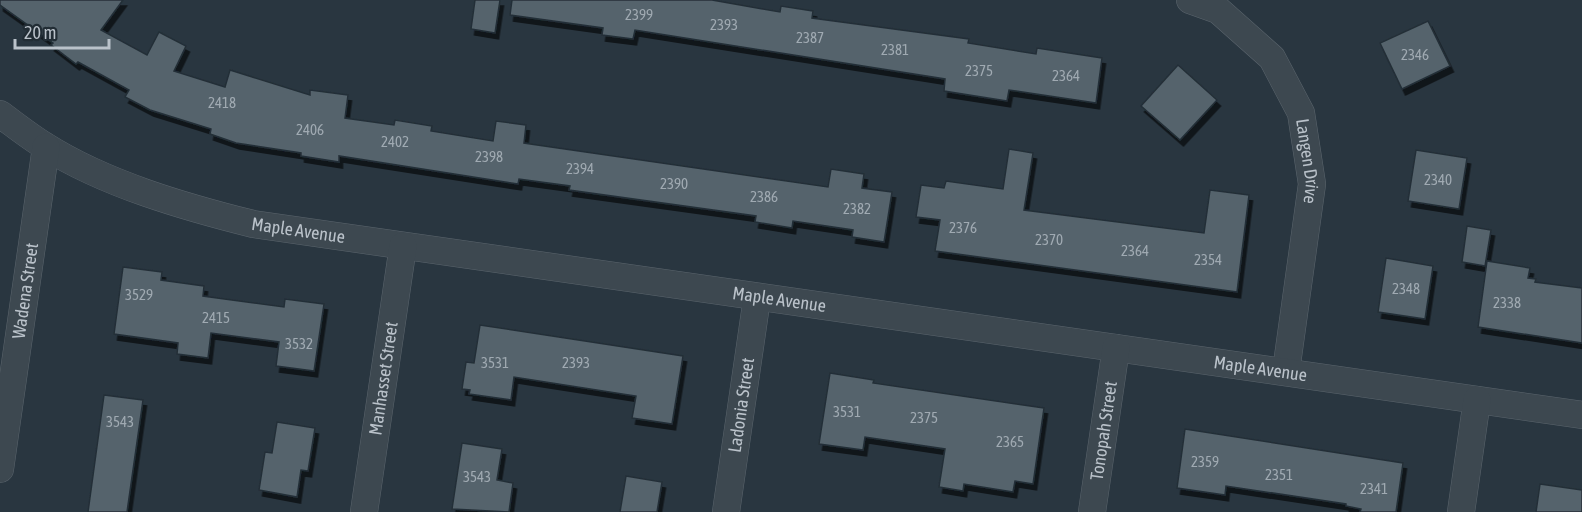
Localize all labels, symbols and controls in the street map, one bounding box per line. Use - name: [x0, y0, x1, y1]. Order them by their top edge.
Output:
- house number: 2399: [625, 6, 653, 23]
- scale bar: [15, 12, 110, 50]
- house number: 2393: [710, 16, 738, 33]
- text: 20 m: [24, 22, 56, 43]
- house number: 2387: [796, 29, 824, 46]
- house number: 2381: [881, 41, 909, 58]
- house number: 2346: [1401, 46, 1429, 63]
- house number: 2375: [965, 62, 993, 79]
- house number: 2364: [1052, 67, 1080, 84]
- house number: 2418: [208, 94, 236, 111]
- street label: Langen Drive: [1292, 117, 1323, 205]
- house number: 2406: [296, 121, 324, 138]
- house number: 2402: [381, 133, 409, 150]
- house number: 2398: [475, 148, 503, 165]
- house number: 2394: [566, 160, 594, 177]
- house number: 2340: [1424, 171, 1452, 188]
- house number: 2390: [660, 175, 688, 192]
- house number: 2386: [750, 188, 778, 205]
- house number: 2382: [843, 200, 871, 217]
- street label: Maple Avenue: [250, 213, 346, 247]
- house number: 2376: [949, 219, 977, 236]
- house number: 2370: [1035, 231, 1063, 248]
- street label: Wadena Street: [8, 241, 42, 340]
- house number: 2364: [1121, 242, 1149, 259]
- house number: 2354: [1194, 251, 1222, 268]
- house number: 2348: [1392, 280, 1420, 297]
- street label: Maple Avenue: [731, 282, 827, 316]
- house number: 3529: [125, 286, 153, 303]
- house number: 2338: [1493, 294, 1521, 311]
- house number: 2415: [202, 309, 230, 326]
- street label: Manhasset Street: [364, 320, 402, 436]
- house number: 3532: [285, 335, 313, 352]
- street label: Maple Avenue: [1212, 351, 1309, 385]
- house number: 3531: [481, 354, 509, 371]
- house number: 2393: [562, 354, 590, 371]
- street label: Ladonia Street: [724, 356, 758, 454]
- street label: Tonopah Street: [1086, 380, 1121, 482]
- house number: 3531: [833, 403, 861, 420]
- house number: 2375: [910, 409, 938, 426]
- house number: 3543: [106, 413, 134, 430]
- house number: 2365: [996, 433, 1024, 450]
- house number: 2359: [1191, 453, 1219, 470]
- house number: 2351: [1265, 466, 1293, 483]
- house number: 3543: [463, 468, 491, 485]
- house number: 2341: [1360, 480, 1388, 497]

